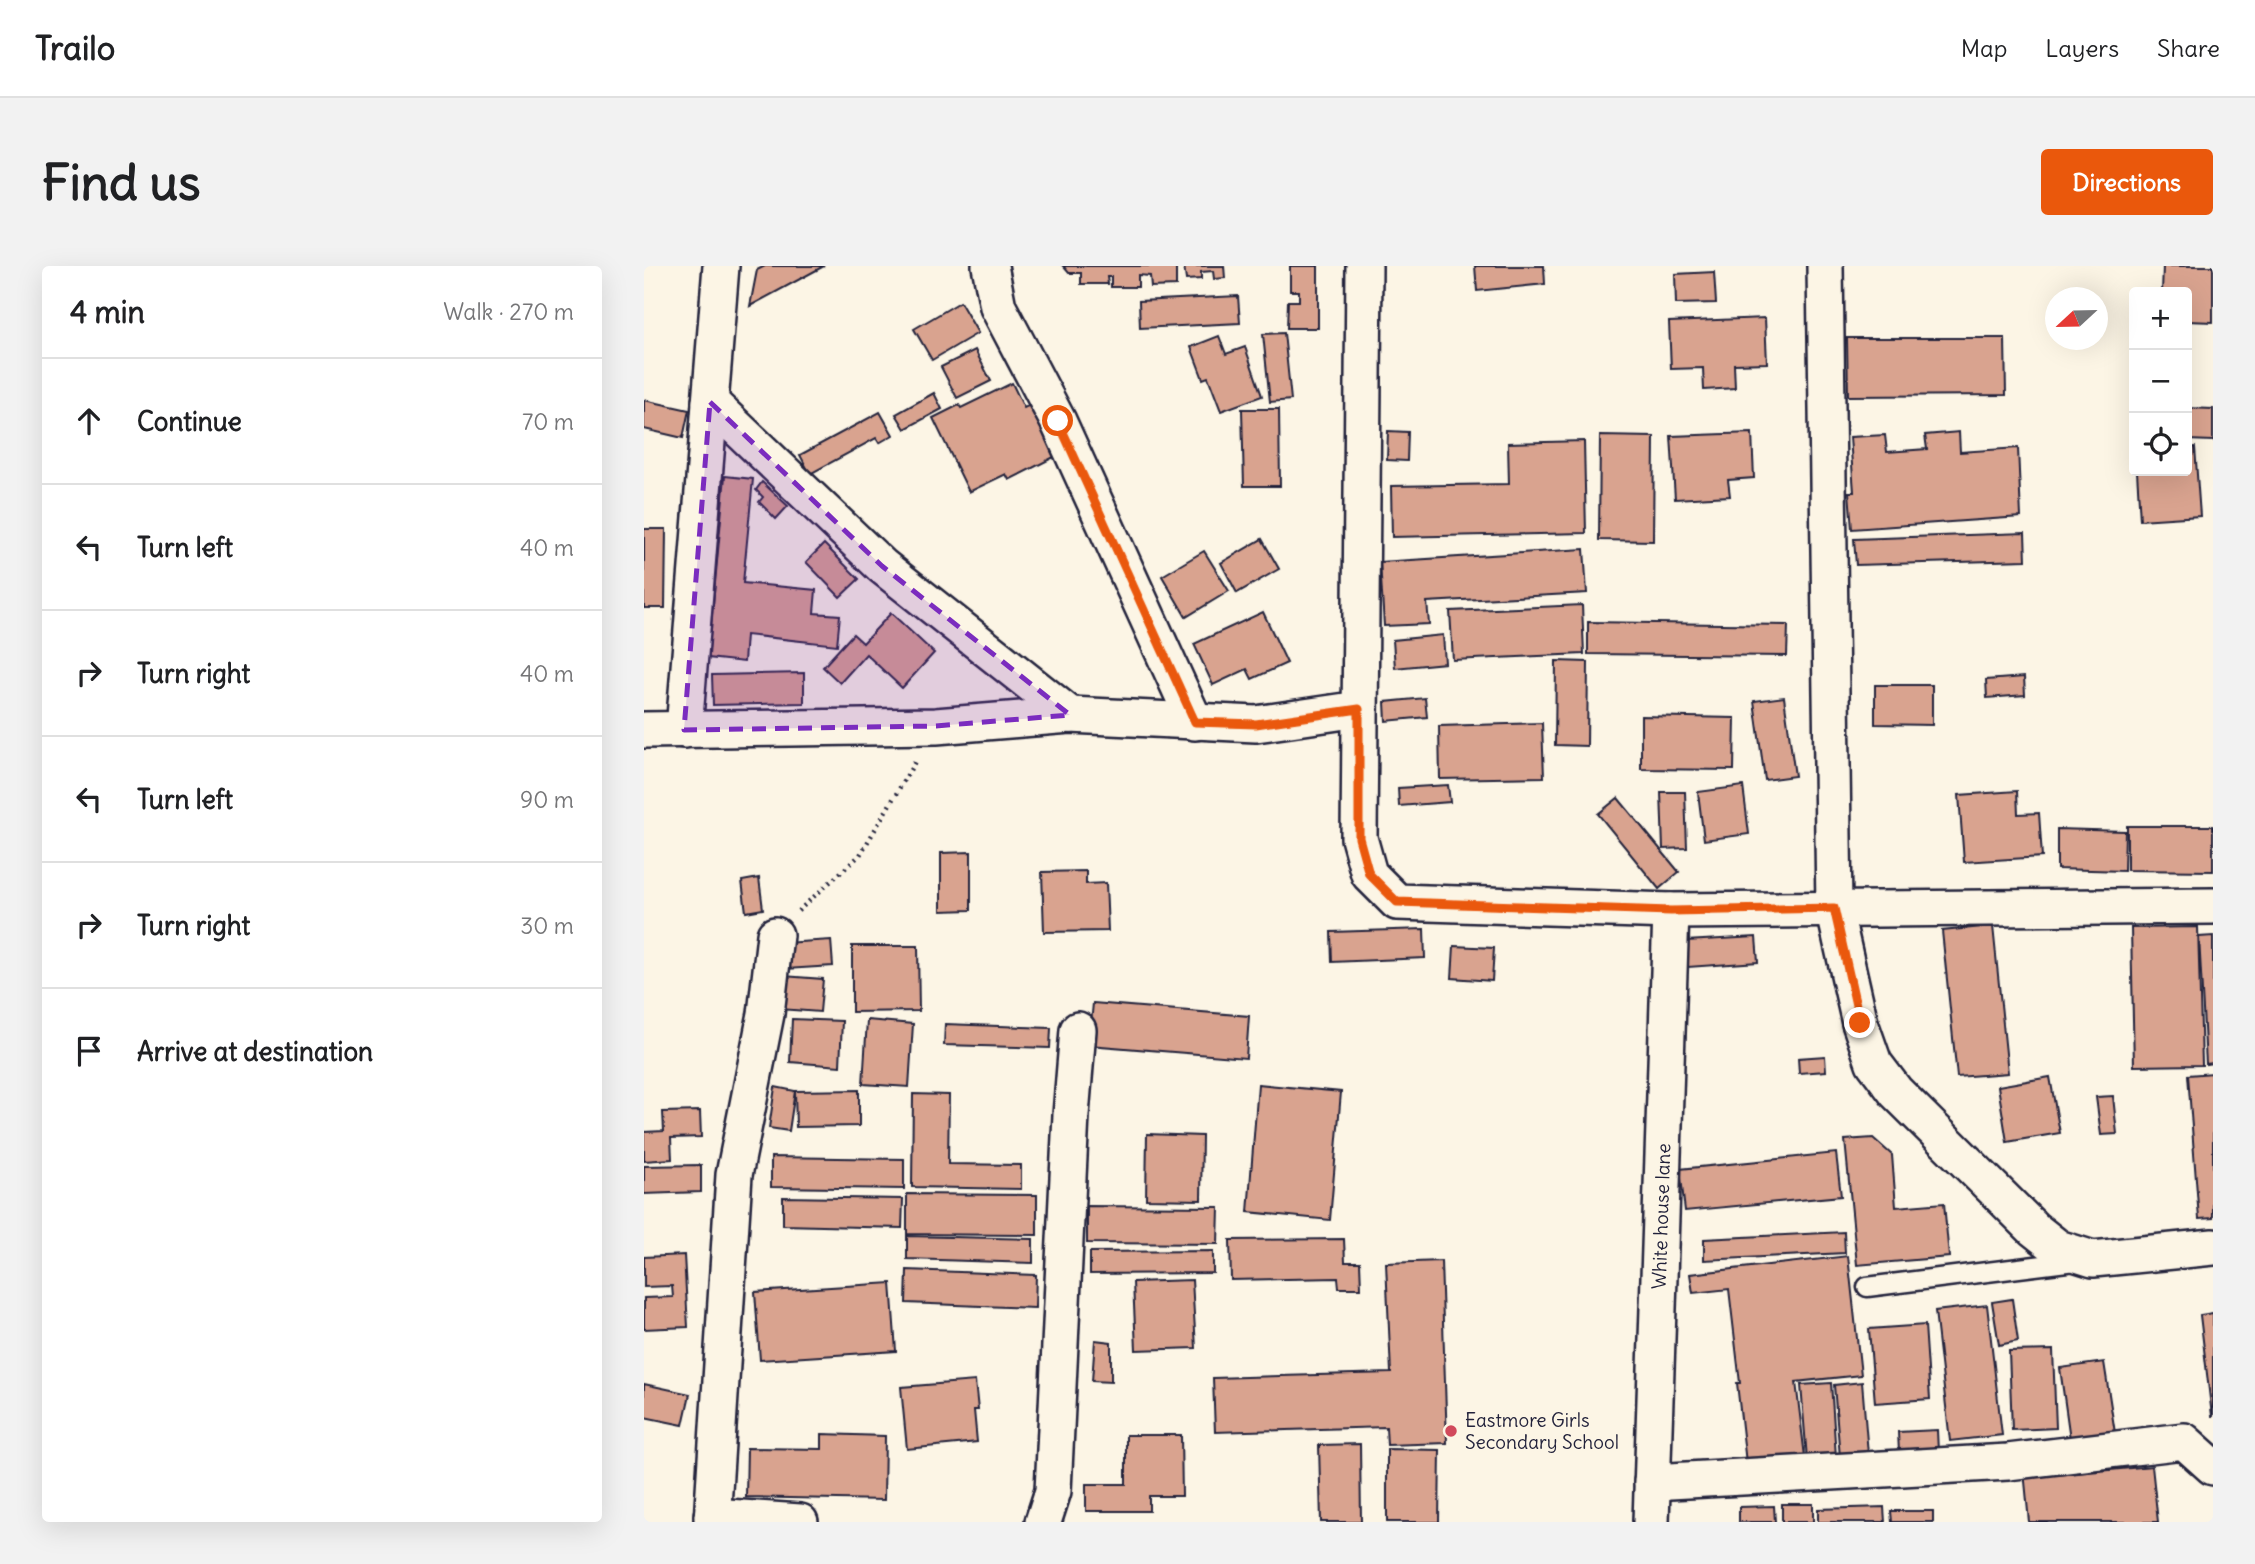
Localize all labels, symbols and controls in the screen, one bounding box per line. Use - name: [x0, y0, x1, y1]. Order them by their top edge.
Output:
- text: Trailo: [35, 27, 115, 69]
- text: Map: [1961, 33, 2007, 63]
- text: Layers: [2045, 33, 2119, 63]
- text: Share: [2157, 33, 2220, 63]
- button: Directions: [2041, 149, 2213, 215]
- text: Find us: [42, 152, 200, 213]
- north arrow: [2045, 287, 2108, 350]
- map controls: [2129, 287, 2192, 476]
- button: +: [2129, 287, 2192, 350]
- text: 4 min: [70, 293, 145, 331]
- text: Walk · 270 m: [443, 297, 574, 326]
- button: −: [2129, 350, 2192, 413]
- icon: ahead: [70, 402, 108, 440]
- text: Continue: [137, 405, 242, 438]
- route start: [1042, 405, 1073, 436]
- text: 70 m: [522, 407, 574, 436]
- button: locate: [2129, 413, 2192, 476]
- icon: left: [70, 528, 108, 566]
- text: Turn left: [137, 531, 233, 564]
- text: 40 m: [520, 533, 574, 562]
- icon: right: [70, 654, 108, 692]
- text: Turn right: [137, 657, 250, 690]
- text: 40 m: [520, 659, 574, 688]
- icon: left: [70, 780, 108, 818]
- text: Turn left: [137, 783, 233, 816]
- text: 90 m: [520, 785, 574, 814]
- icon: right: [70, 906, 108, 944]
- text: Turn right: [137, 909, 250, 942]
- text: 30 m: [520, 911, 574, 940]
- route end: [1844, 1007, 1875, 1038]
- icon: arrive: [70, 1032, 108, 1070]
- text: Arrive at destination: [137, 1035, 373, 1068]
- street label: White house lane: [1647, 1143, 1675, 1290]
- place label: Eastmore Girls Secondary School: [1465, 1408, 1619, 1454]
- marker: Eastmore Girls Secondary School: [1443, 1423, 1459, 1439]

